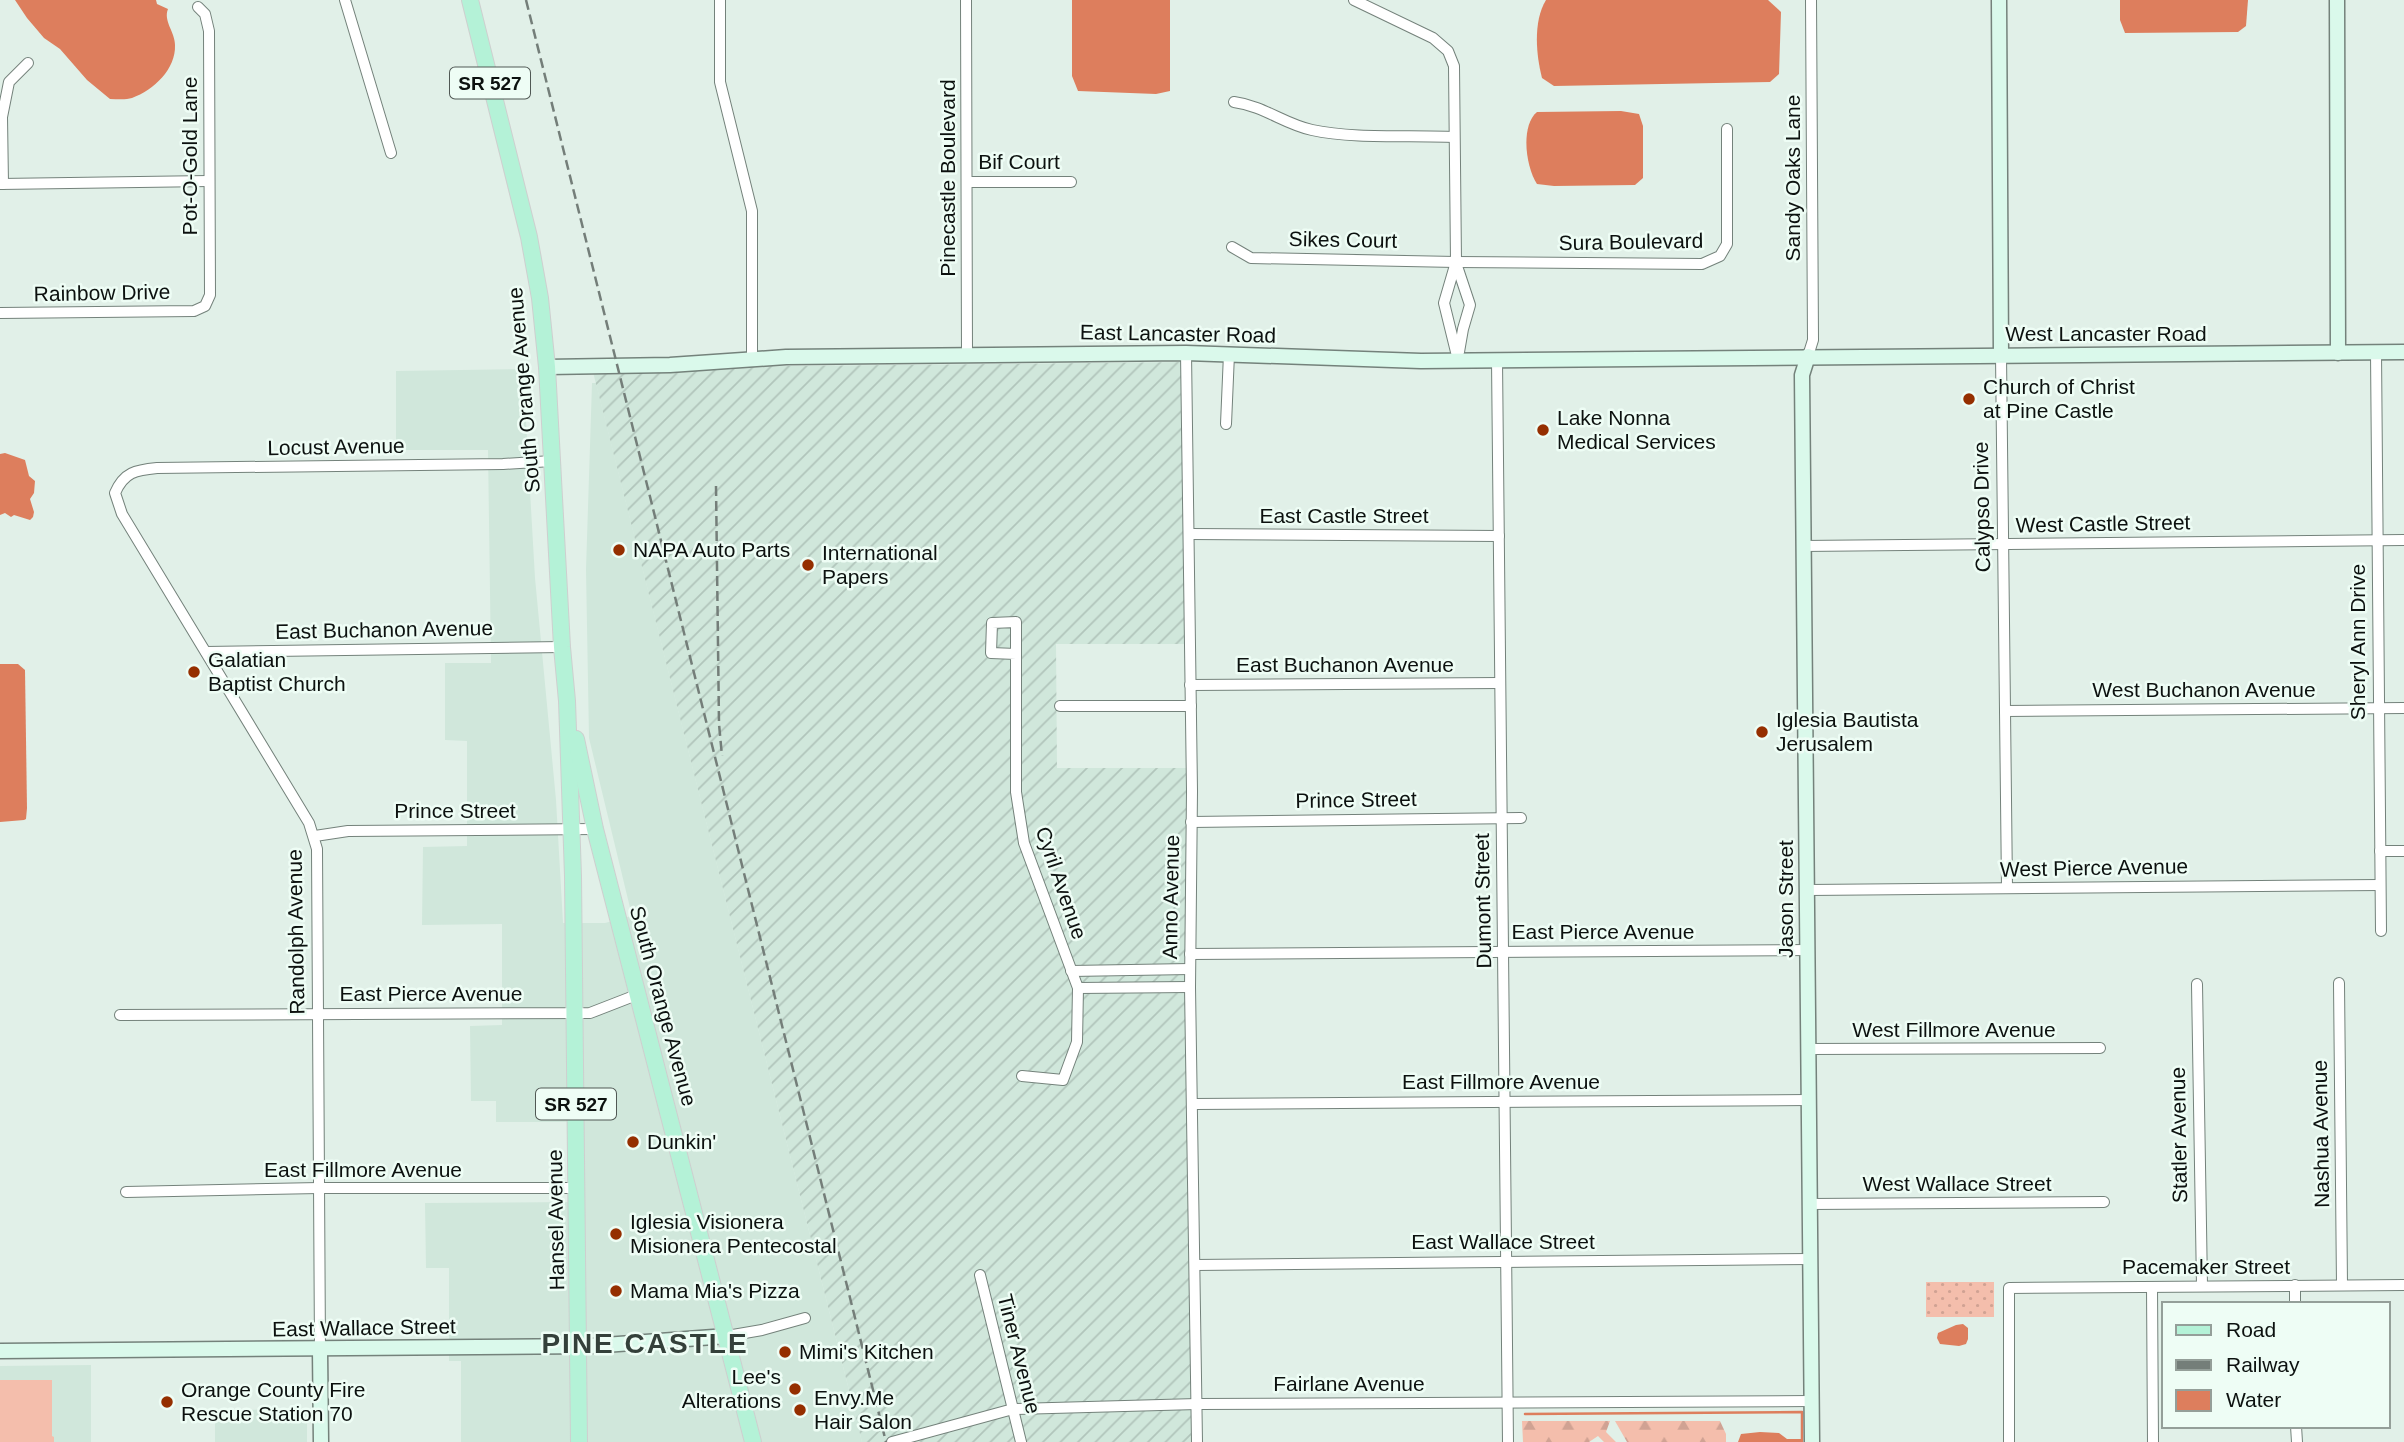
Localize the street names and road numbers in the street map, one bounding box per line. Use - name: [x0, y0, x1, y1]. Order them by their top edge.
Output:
- road number: SR 527: [450, 68, 530, 99]
- street label: Pot-O-Gold Lane: [178, 77, 201, 235]
- street label: Pinecastle Boulevard: [936, 79, 959, 277]
- street label: Sandy Oaks Lane: [1781, 95, 1804, 261]
- street label: Bif Court: [978, 150, 1060, 173]
- street label: Sikes Court: [1289, 227, 1398, 252]
- street label: Sura Boulevard: [1558, 229, 1704, 254]
- street label: Rainbow Drive: [34, 280, 170, 305]
- street label: South Orange Avenue: [503, 286, 544, 494]
- street label: East Lancaster Road: [1080, 320, 1276, 347]
- street label: West Lancaster Road: [2005, 322, 2207, 345]
- street label: Locust Avenue: [267, 434, 405, 459]
- street label: Calypso Drive: [1969, 441, 1994, 573]
- street label: East Castle Street: [1259, 504, 1429, 527]
- street label: West Castle Street: [2015, 510, 2191, 537]
- street label: Sheryl Ann Drive: [2346, 564, 2369, 720]
- street label: East Buchanon Avenue: [275, 616, 493, 643]
- street label: East Buchanon Avenue: [1236, 653, 1454, 676]
- street label: West Buchanon Avenue: [2092, 678, 2316, 701]
- street label: Prince Street: [1295, 787, 1417, 812]
- street label: Prince Street: [394, 799, 516, 822]
- street label: Cyril Avenue: [1031, 824, 1091, 942]
- street label: Dumont Street: [1470, 833, 1495, 969]
- street label: Anno Avenue: [1158, 835, 1183, 959]
- street label: Jason Street: [1774, 840, 1797, 958]
- street label: Randolph Avenue: [283, 849, 308, 1015]
- street label: West Pierce Avenue: [2000, 854, 2188, 881]
- street label: South Orange Avenue: [626, 903, 701, 1108]
- street label: East Pierce Avenue: [1512, 920, 1694, 943]
- street label: East Pierce Avenue: [340, 982, 522, 1005]
- street label: West Fillmore Avenue: [1852, 1018, 2056, 1041]
- street label: Nashua Avenue: [2308, 1060, 2333, 1208]
- street label: Statler Avenue: [2166, 1067, 2191, 1203]
- street label: East Fillmore Avenue: [1402, 1070, 1600, 1093]
- road number: SR 527: [536, 1088, 616, 1120]
- street label: Hansel Avenue: [543, 1149, 568, 1291]
- street label: East Fillmore Avenue: [264, 1158, 462, 1181]
- street label: West Wallace Street: [1862, 1172, 2052, 1195]
- street label: East Wallace Street: [1411, 1230, 1595, 1253]
- street label: Pacemaker Street: [2122, 1255, 2290, 1278]
- street label: Tiner Avenue: [993, 1292, 1045, 1416]
- street label: East Wallace Street: [272, 1314, 456, 1341]
- street label: Fairlane Avenue: [1273, 1372, 1425, 1395]

